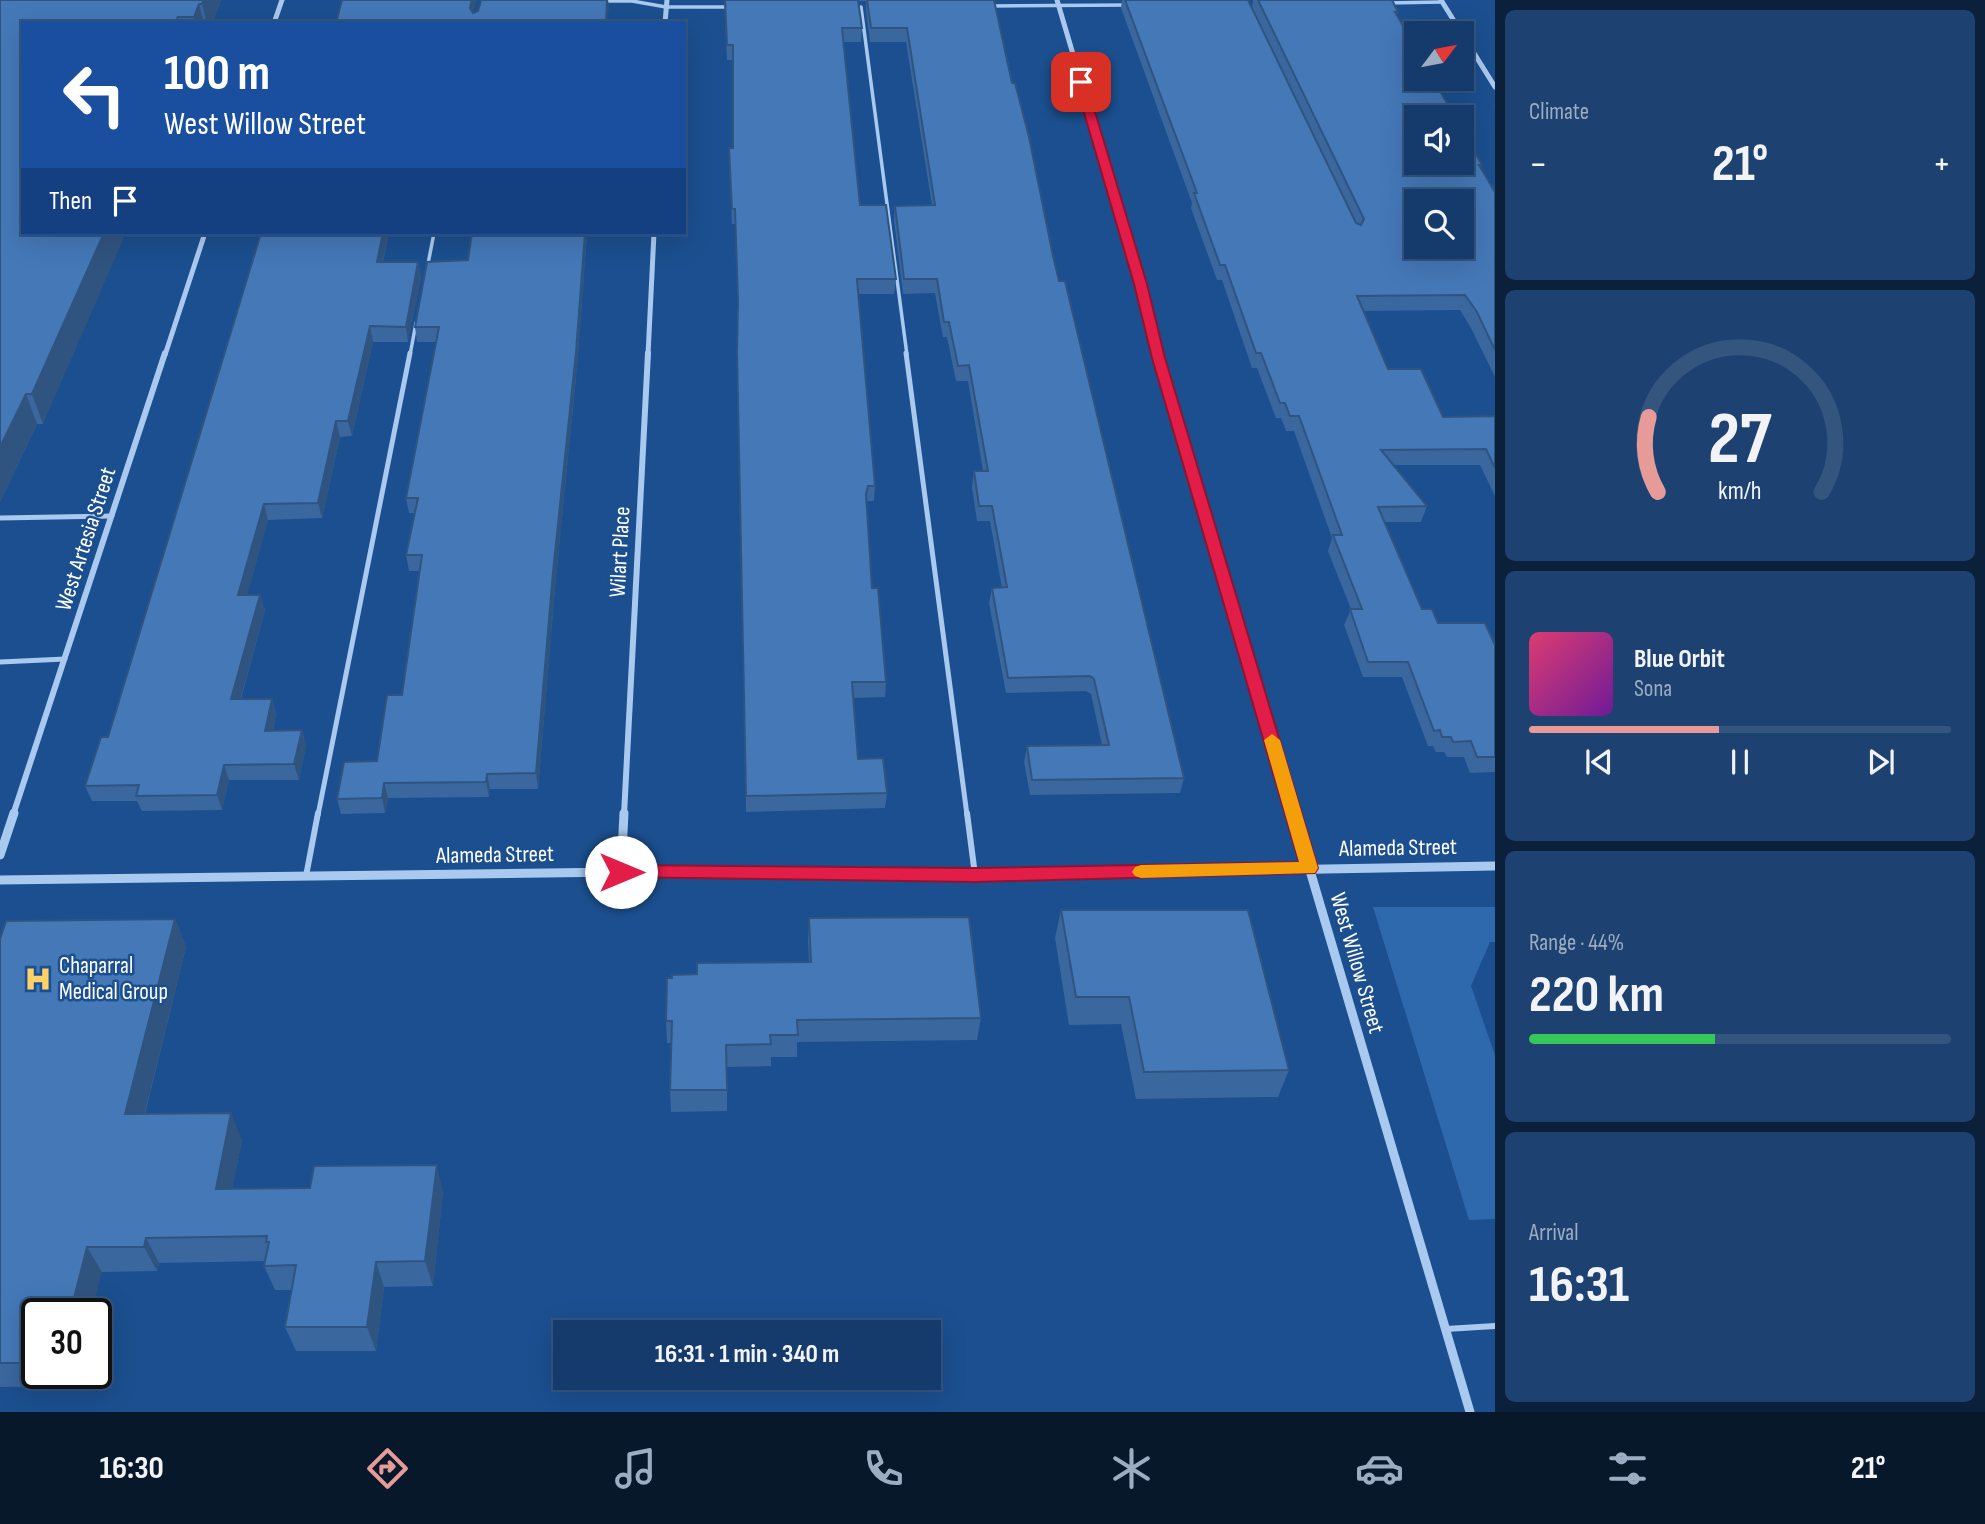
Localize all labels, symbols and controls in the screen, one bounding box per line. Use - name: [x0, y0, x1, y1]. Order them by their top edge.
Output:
- north arrow: [1404, 21, 1474, 91]
- map controls: [1404, 21, 1474, 259]
- text: 100 m: [164, 45, 270, 104]
- icon: left: [49, 49, 140, 140]
- pin: [1051, 52, 1111, 112]
- icon: arrive: [1062, 63, 1100, 101]
- text: Climate: [1529, 98, 1589, 126]
- text: West Willow Street: [164, 105, 366, 144]
- button: sound: [1404, 105, 1474, 175]
- text: 21°: [1712, 133, 1768, 196]
- text: −: [1529, 142, 1548, 187]
- text: +: [1932, 142, 1951, 187]
- icon: arrive: [106, 182, 144, 220]
- text: Then: [49, 186, 92, 217]
- button: search: [1404, 189, 1474, 259]
- text: 27: [1708, 396, 1772, 484]
- street label: West Artesia Street: [50, 464, 122, 614]
- text: km/h: [1718, 475, 1762, 506]
- street label: Wilart Place: [604, 506, 636, 598]
- text: Blue Orbit: [1634, 644, 1725, 675]
- text: Sona: [1634, 675, 1672, 703]
- icon: previous: [1580, 743, 1618, 781]
- icon: pause: [1721, 743, 1759, 781]
- icon: next: [1862, 743, 1900, 781]
- street label: Alameda Street: [1338, 833, 1457, 863]
- position arrow: [584, 835, 658, 909]
- street label: Alameda Street: [435, 840, 554, 870]
- street label: West Willow Street: [1324, 889, 1390, 1037]
- text: Range · 44%: [1529, 929, 1624, 957]
- place label: Chaparral Medical Group: [59, 952, 168, 1006]
- hospital icon: Chaparral Medical Group: [23, 964, 53, 994]
- text: 220 km: [1529, 964, 1664, 1027]
- text: Arrival: [1529, 1219, 1578, 1247]
- text: 16:31: [1529, 1254, 1629, 1317]
- speed limit sign: 30: [21, 1298, 112, 1389]
- text: 16:31 · 1 min · 340 m: [655, 1339, 839, 1370]
- icon: directions: [363, 1444, 412, 1493]
- icon: music: [611, 1444, 660, 1493]
- icon: phone: [859, 1444, 908, 1493]
- icon: climate: [1107, 1444, 1156, 1493]
- icon: car: [1355, 1444, 1404, 1493]
- icon: filters: [1603, 1444, 1652, 1493]
- text: 16:30: [99, 1449, 164, 1488]
- text: 21°: [1851, 1449, 1885, 1488]

